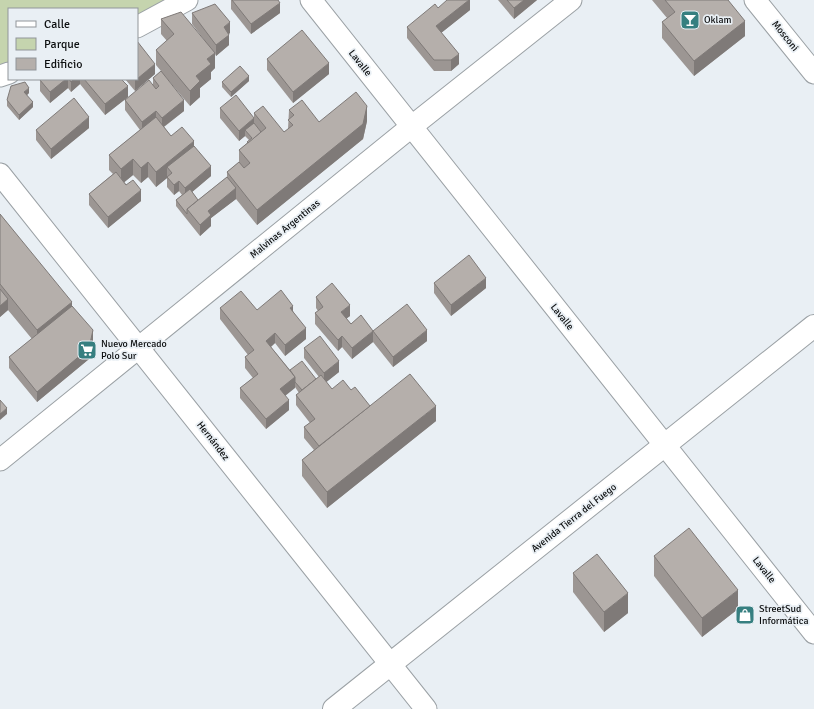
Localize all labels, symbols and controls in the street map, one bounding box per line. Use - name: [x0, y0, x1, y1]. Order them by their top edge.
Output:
- legend: [8, 8, 138, 80]
- bar icon: Oklam: [679, 9, 701, 31]
- place label: Oklam: [704, 14, 731, 26]
- text: Calle: [44, 17, 70, 32]
- street label: Mosconi: [769, 18, 801, 54]
- text: Parque: [44, 37, 80, 52]
- street label: Lavalle: [346, 47, 374, 79]
- text: Edificio: [44, 57, 82, 72]
- street label: Malvinas Argentinas: [247, 197, 323, 261]
- street label: Lavalle: [548, 301, 576, 333]
- place label: Nuevo Mercado Polo Sur: [101, 338, 167, 362]
- supermarket icon: Nuevo Mercado Polo Sur: [76, 339, 98, 361]
- street label: Hernández: [194, 419, 232, 463]
- street label: Avenida Tierra del Fuego: [529, 481, 619, 555]
- street label: Lavalle: [750, 554, 778, 586]
- place label: StreetSud Informática: [759, 603, 809, 627]
- shop icon: StreetSud Informática: [734, 604, 756, 626]

